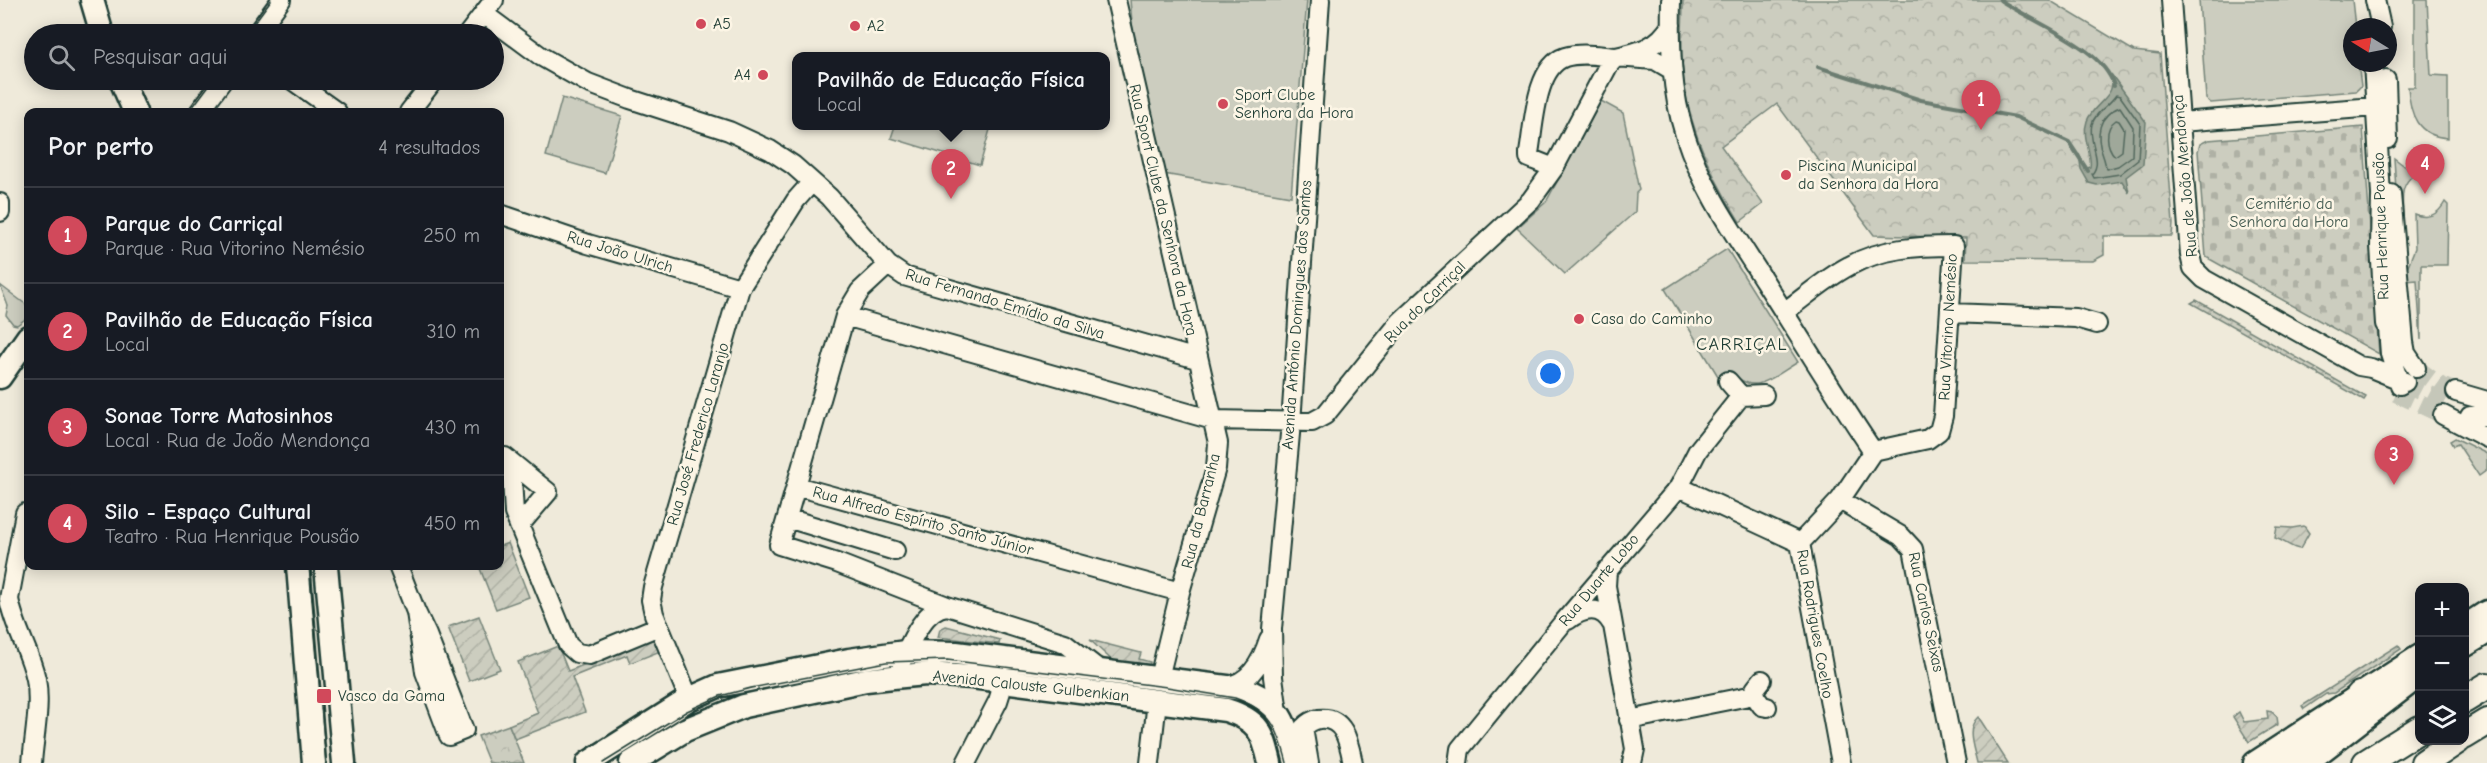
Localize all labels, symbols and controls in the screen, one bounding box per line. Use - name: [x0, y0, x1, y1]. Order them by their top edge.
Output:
- place label: A5: [713, 15, 731, 33]
- marker: A5: [694, 17, 708, 31]
- place label: A2: [867, 17, 885, 35]
- north arrow: [2343, 18, 2397, 72]
- marker: A2: [848, 19, 862, 33]
- search box: [24, 24, 504, 90]
- icon: search: [45, 41, 78, 74]
- text: Pesquisar aqui: [93, 44, 228, 70]
- popup: [792, 52, 1110, 130]
- place label: A4: [734, 66, 751, 84]
- text: Pavilhão de Educação Física: [817, 67, 1085, 93]
- marker: A4: [756, 68, 770, 82]
- pin: 1: [1962, 80, 2000, 130]
- street label: Rua Sport Clube da Senhora da Hora: [1125, 82, 1201, 338]
- place label: Sport Clube Senhora da Hora: [1235, 86, 1354, 122]
- text: Local: [817, 93, 862, 116]
- street label: Rua de João Mendonça: [2169, 94, 2201, 258]
- marker: Sport Clube Senhora da Hora: [1216, 97, 1230, 111]
- text: Por perto: [48, 132, 154, 162]
- text: 4 resultados: [378, 136, 480, 159]
- pin: 4: [2406, 144, 2444, 194]
- pin: 2: [932, 150, 970, 199]
- street label: Rua Henrique Pousão: [2369, 152, 2393, 300]
- place label: Piscina Municipal da Senhora da Hora: [1798, 157, 1939, 193]
- marker: Piscina Municipal da Senhora da Hora: [1779, 168, 1793, 182]
- street label: Avenida António Domingues dos Santos: [1279, 179, 1315, 450]
- park label: Cemitério da Senhora da Hora: [2230, 195, 2348, 231]
- text: Parque do Carriçal: [105, 211, 283, 237]
- text: 1: [64, 224, 71, 247]
- text: 250 m: [423, 224, 480, 247]
- street label: Rua João Ulrich: [565, 227, 675, 277]
- text: Parque · Rua Vitorino Nemésio: [105, 237, 365, 260]
- street label: Rua Vitorino Nemésio: [1935, 253, 1961, 401]
- street label: Rua do Carriçal: [1381, 258, 1469, 346]
- street label: Rua Fernando Emídio da Silva: [903, 265, 1107, 343]
- text: Pavilhão de Educação Física: [105, 307, 373, 333]
- place label: Casa do Caminho: [1591, 310, 1712, 328]
- marker: Casa do Caminho: [1572, 312, 1586, 326]
- text: 2: [63, 320, 72, 343]
- text: 310 m: [427, 320, 480, 343]
- text: Local: [105, 333, 150, 356]
- district label: CARRIÇAL: [1696, 334, 1788, 355]
- street label: Rua José Frederico Laranjo: [663, 340, 733, 528]
- your location: [1536, 359, 1565, 388]
- text: Sonae Torre Matosinhos: [105, 403, 333, 429]
- text: 3: [63, 416, 72, 439]
- text: 430 m: [425, 416, 480, 439]
- text: Local · Rua de João Mendonça: [105, 429, 370, 452]
- pin: 3: [2374, 436, 2414, 485]
- street label: Rua da Barranha: [1178, 452, 1224, 570]
- street label: Rua Alfredo Espírito Santo Júnior: [811, 483, 1036, 559]
- text: Silo - Espaço Cultural: [105, 499, 311, 525]
- text: 4: [63, 512, 72, 535]
- text: 450 m: [424, 512, 480, 535]
- text: Teatro · Rua Henrique Pousão: [105, 525, 360, 548]
- street label: Rua Duarte Lobo: [1555, 530, 1643, 630]
- street label: Rua Rodrigues Coelho: [1793, 548, 1837, 700]
- street label: Rua Carlos Seixas: [1904, 550, 1948, 674]
- map controls: [2415, 583, 2469, 745]
- button: +: [2415, 583, 2469, 637]
- button: −: [2415, 637, 2469, 691]
- street label: Avenida Calouste Gulbenkian: [932, 667, 1130, 705]
- marker: Vasco da Gama: [315, 687, 333, 705]
- place label: Vasco da Gama: [338, 687, 445, 705]
- button: layers: [2415, 691, 2469, 745]

